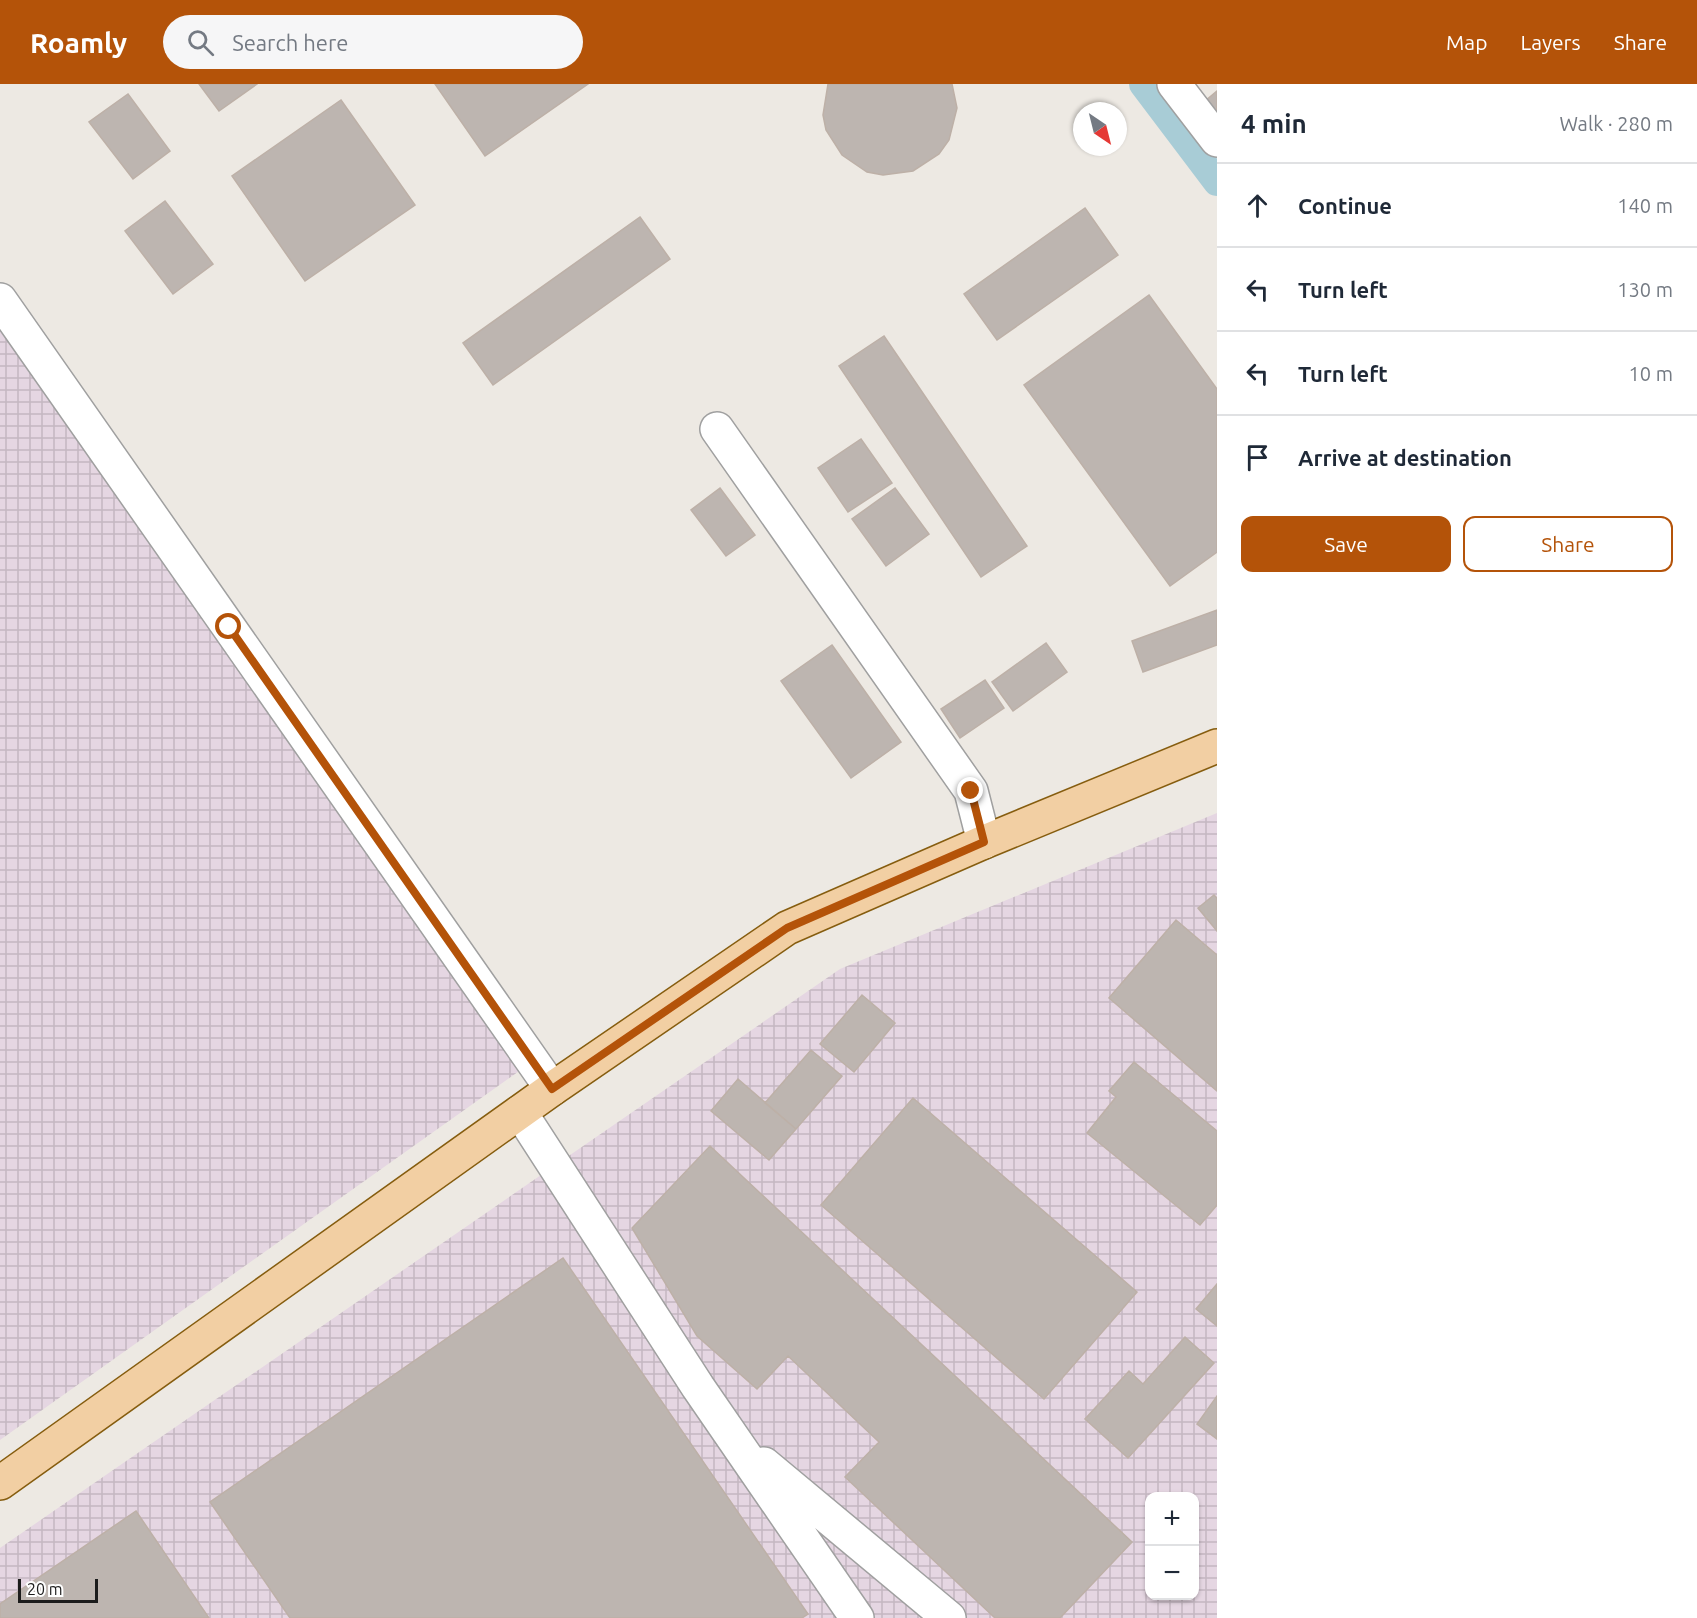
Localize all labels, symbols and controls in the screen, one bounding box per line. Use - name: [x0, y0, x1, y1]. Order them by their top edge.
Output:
- search box: [163, 15, 583, 69]
- icon: search: [184, 26, 217, 59]
- text: Roamly: [30, 27, 127, 58]
- text: Search here: [232, 30, 348, 55]
- text: Map: [1446, 30, 1487, 54]
- text: Layers: [1520, 30, 1581, 54]
- text: Share: [1614, 30, 1667, 54]
- north arrow: [1073, 102, 1127, 156]
- text: 4 min: [1241, 109, 1307, 138]
- text: Walk · 280 m: [1560, 112, 1673, 135]
- icon: ahead: [1241, 189, 1274, 222]
- text: Continue: [1298, 193, 1392, 218]
- text: 140 m: [1617, 194, 1673, 217]
- icon: left: [1241, 273, 1274, 306]
- text: Turn left: [1298, 277, 1388, 302]
- text: 130 m: [1617, 278, 1673, 301]
- icon: left: [1241, 357, 1274, 390]
- text: Turn left: [1298, 361, 1388, 386]
- text: 10 m: [1629, 362, 1673, 385]
- icon: arrive: [1241, 441, 1274, 474]
- text: Arrive at destination: [1298, 445, 1512, 470]
- button: Save: [1241, 516, 1451, 572]
- button: Share: [1463, 516, 1673, 572]
- route start: [215, 613, 241, 639]
- route end: [957, 777, 983, 803]
- map controls: [1145, 1492, 1199, 1600]
- button: +: [1145, 1492, 1199, 1546]
- button: −: [1145, 1546, 1199, 1600]
- scale bar: [18, 1576, 98, 1604]
- text: 20 m: [27, 1580, 63, 1598]

